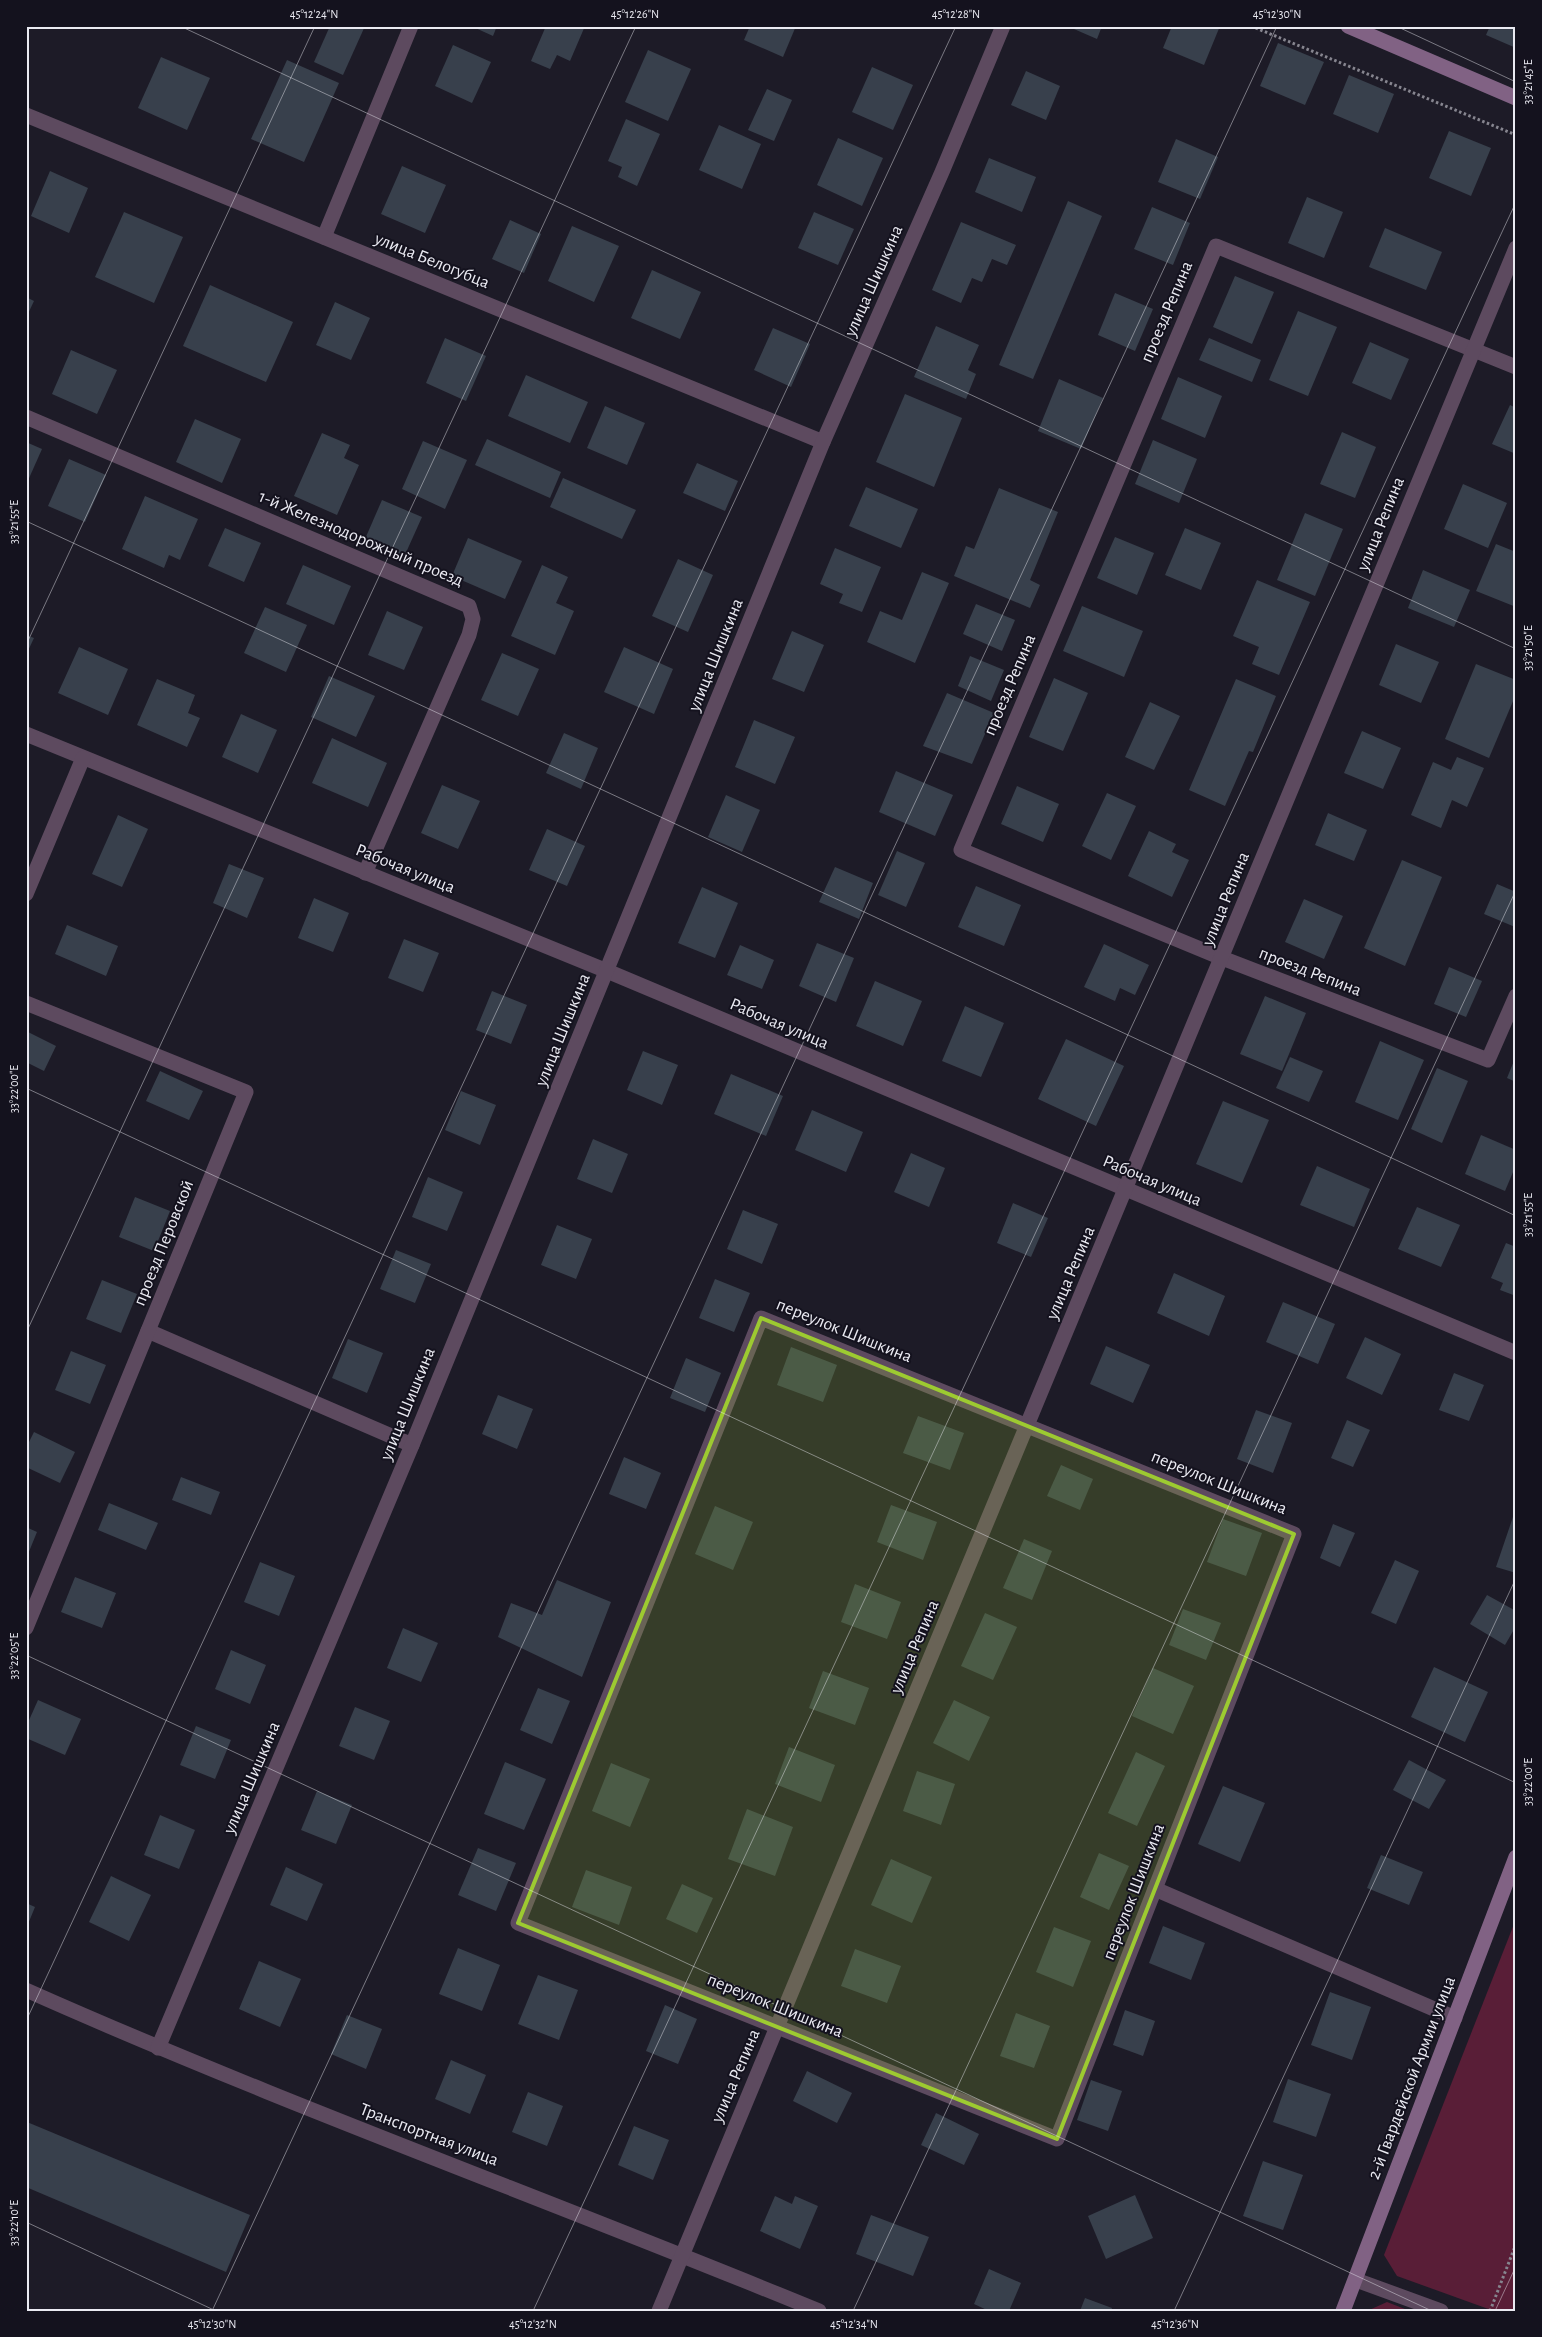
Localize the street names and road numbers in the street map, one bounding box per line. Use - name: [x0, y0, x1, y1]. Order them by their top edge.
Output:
- street label: улица Шишкина: [841, 223, 907, 340]
- street label: улица Белогубца: [371, 228, 492, 292]
- street label: проезд Репина: [1138, 259, 1196, 365]
- street label: улица Репина: [1354, 475, 1408, 574]
- street label: 1-й Железнодорожный проезд: [256, 488, 466, 590]
- street label: улица Шишкина: [685, 596, 747, 715]
- street label: проезд Репина: [981, 632, 1039, 738]
- street label: Рабочая улица: [353, 840, 458, 897]
- street label: улица Репина: [1199, 850, 1253, 949]
- street label: проезд Репина: [1256, 944, 1364, 1000]
- street label: улица Шишкина: [532, 971, 594, 1090]
- street label: Рабочая улица: [727, 994, 831, 1053]
- street label: Рабочая улица: [1100, 1151, 1204, 1210]
- street label: проезд Перовской: [131, 1178, 197, 1308]
- street label: улица Репина: [1043, 1224, 1099, 1323]
- street label: переулок Шишкина: [774, 1296, 914, 1366]
- street label: улица Шишкина: [377, 1345, 439, 1464]
- street label: переулок Шишкина: [1149, 1448, 1289, 1518]
- street label: улица Репина: [887, 1598, 943, 1697]
- street label: улица Шишкина: [220, 1719, 284, 1838]
- street label: переулок Шишкина: [1100, 1821, 1168, 1963]
- street label: переулок Шишкина: [705, 1971, 845, 2041]
- street label: 2-й Гвардейской Армии улица: [1365, 1974, 1459, 2182]
- street label: улица Репина: [708, 2027, 764, 2126]
- street label: Транспортная улица: [357, 2100, 501, 2170]

